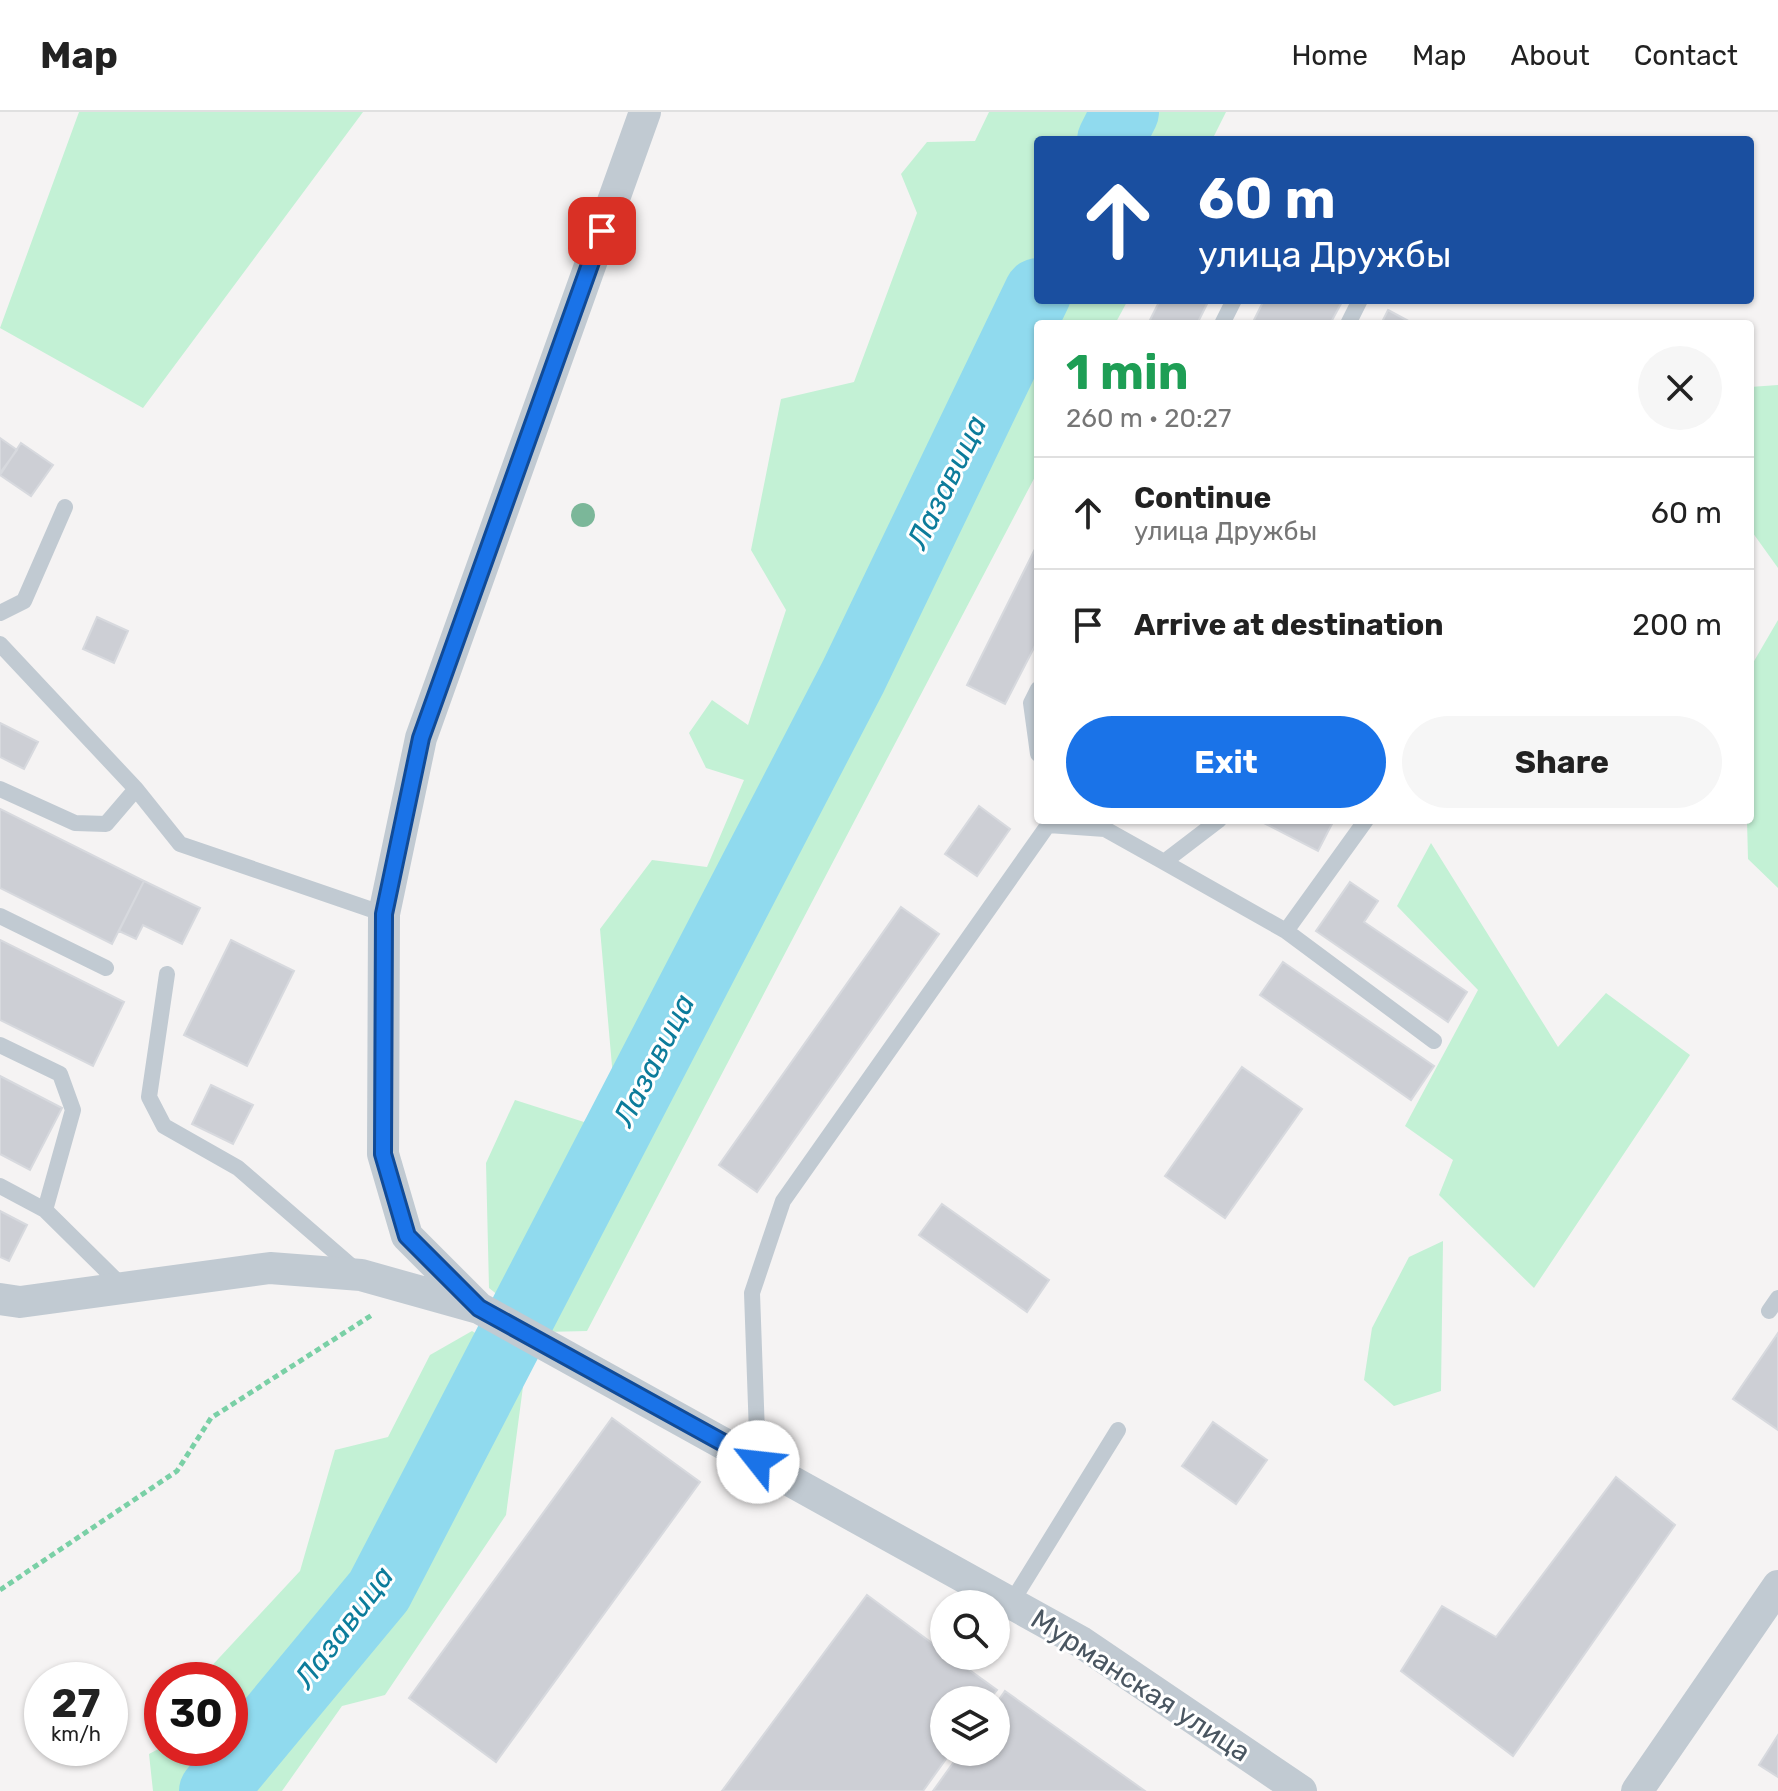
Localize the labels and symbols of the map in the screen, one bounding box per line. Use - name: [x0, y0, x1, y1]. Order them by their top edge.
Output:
- pin: [568, 197, 636, 265]
- water label: Лазавица: [899, 410, 995, 556]
- water label: Лазавица: [605, 988, 703, 1134]
- position arrow: [716, 1420, 800, 1504]
- water label: Лазавица: [285, 1559, 401, 1697]
- street label: Мурманская улица: [1025, 1602, 1256, 1769]
- speed limit sign: 30: [144, 1662, 248, 1766]

